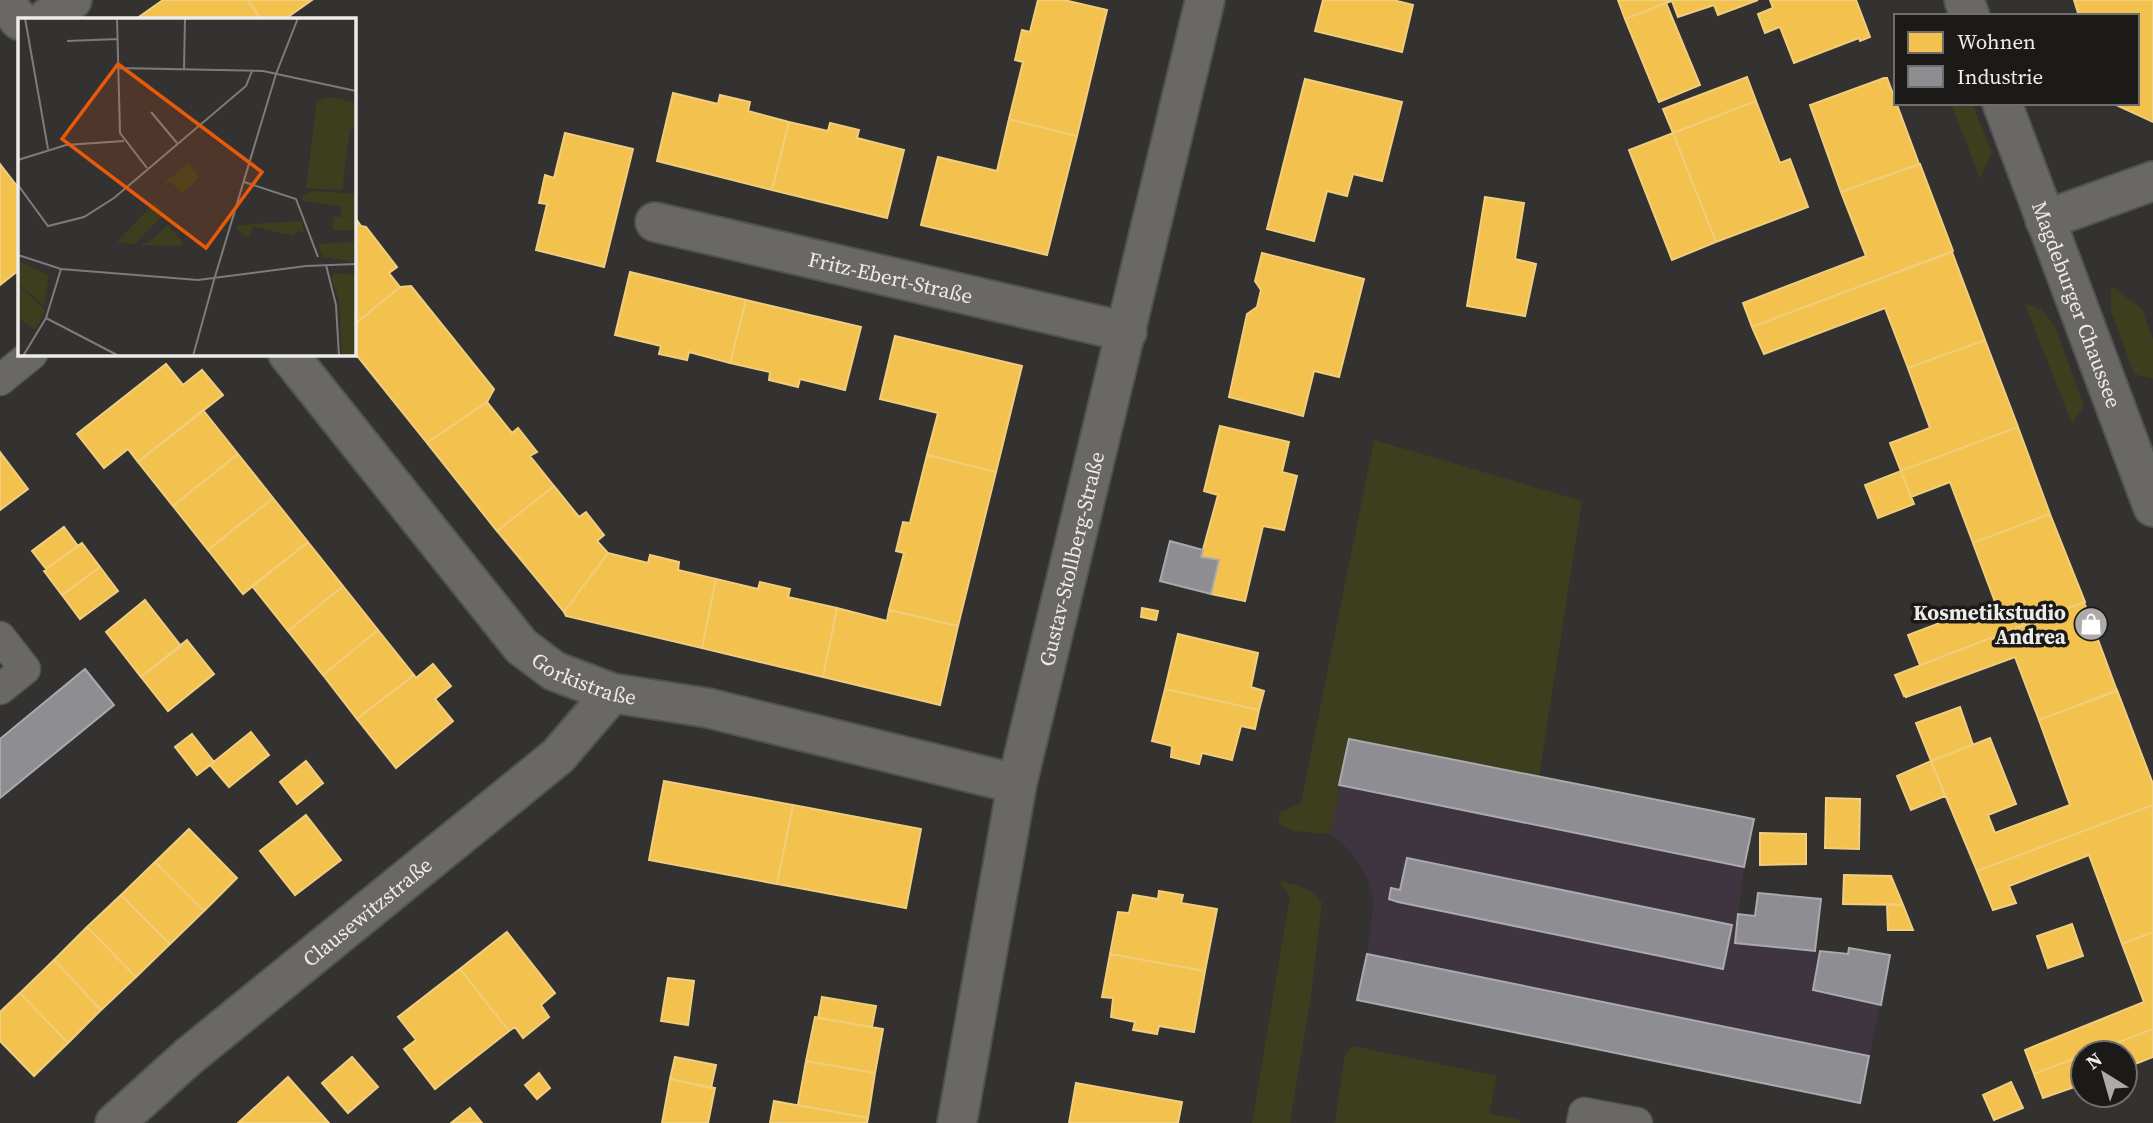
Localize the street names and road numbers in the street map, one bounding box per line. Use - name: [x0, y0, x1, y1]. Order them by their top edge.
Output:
- street label: Magdeburger Chaussee: [2025, 197, 2129, 412]
- street label: Fritz-Ebert-Straße: [806, 244, 976, 310]
- street label: Gustav-Stollberg-Straße: [1031, 448, 1111, 669]
- street label: Gorkistraße: [526, 645, 638, 711]
- street label: Clausewitzstraße: [296, 850, 438, 973]

